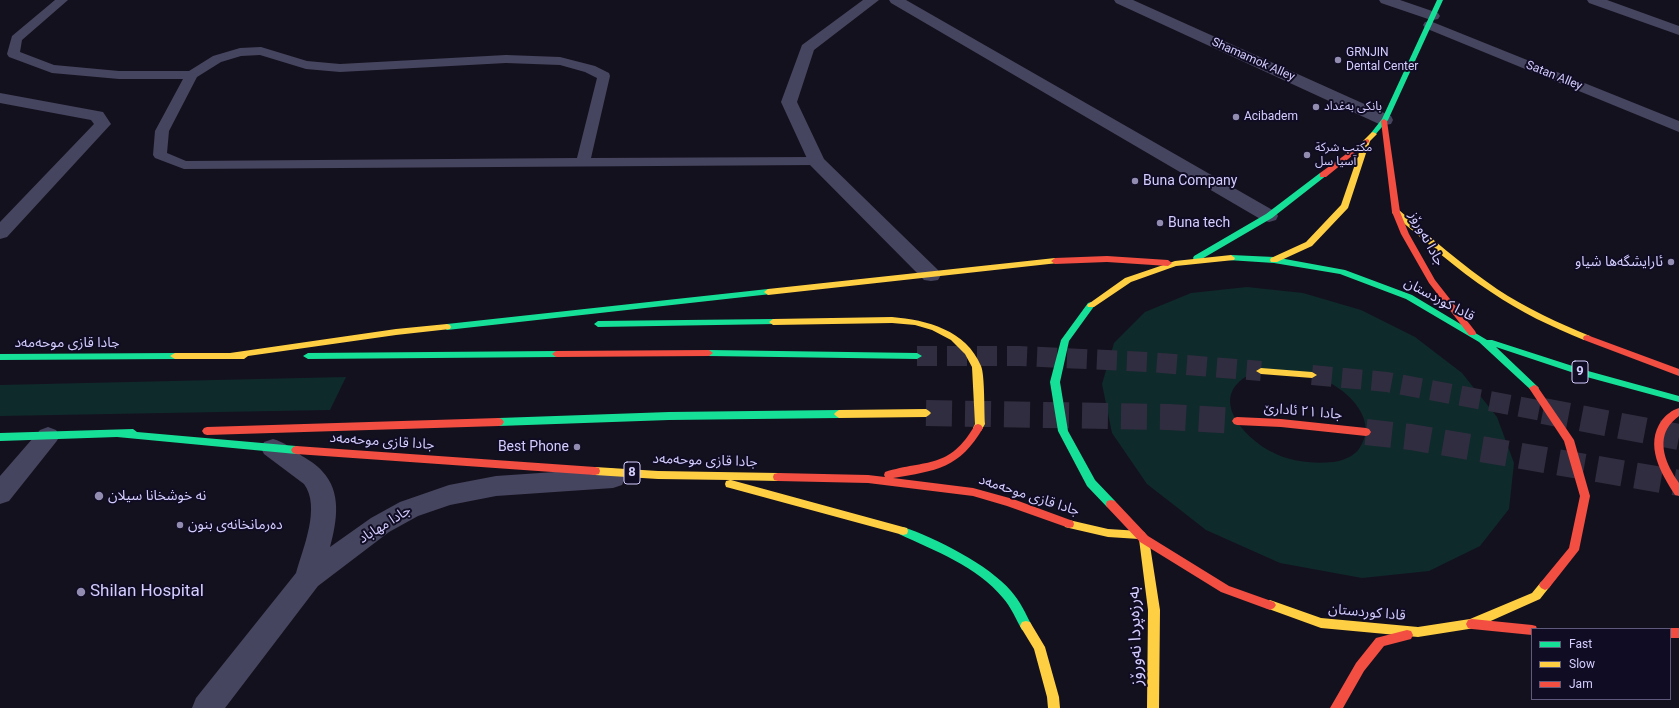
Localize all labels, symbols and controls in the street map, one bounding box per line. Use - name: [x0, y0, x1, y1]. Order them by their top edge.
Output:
- street label: Shamamok Alley: [1209, 35, 1297, 85]
- place label: GRNJIN Dental Center: [1346, 46, 1418, 74]
- marker: GRNJIN Dental Center: [1333, 55, 1343, 65]
- street label: Satan Alley: [1524, 58, 1584, 94]
- place label: بانکی بەغداد: [1324, 100, 1382, 114]
- marker: بانکی بەغداد: [1311, 102, 1321, 112]
- place label: Acibadem: [1244, 110, 1298, 124]
- marker: Acibadem: [1231, 112, 1241, 122]
- place label: مكتب شركة آسيا سل: [1315, 141, 1372, 169]
- marker: مكتب شركة آسيا سل: [1302, 150, 1312, 160]
- place label: Buna Company: [1143, 173, 1237, 189]
- marker: Buna Company: [1130, 176, 1140, 186]
- street label: جادا نەورۆز: [1405, 209, 1447, 269]
- place label: Buna tech: [1168, 215, 1230, 231]
- marker: Buna tech: [1155, 218, 1165, 228]
- place label: ئارایشگەها شیاو: [1575, 254, 1663, 270]
- marker: ئارایشگەها شیاو: [1666, 257, 1676, 267]
- street label: قادا کوردستان: [1401, 274, 1477, 326]
- street label: جادا قازی موحەمەد: [14, 335, 120, 351]
- road number: 9: [1572, 361, 1588, 383]
- street label: جادا ٢١ ئادارێ: [1263, 400, 1343, 424]
- street label: جادا قازی موحەمەد: [329, 430, 435, 454]
- place label: Best Phone: [498, 439, 569, 455]
- marker: Best Phone: [572, 442, 582, 452]
- street label: جادا قازی موحەمەد: [652, 451, 758, 471]
- road number: 8: [624, 462, 640, 484]
- street label: جادا قازی موحەمەد: [976, 472, 1082, 520]
- place label: نه خوشخانا سيلان: [108, 488, 206, 504]
- marker: نه خوشخانا سيلان: [93, 490, 105, 502]
- street label: جادا مهاباد: [356, 502, 414, 548]
- place label: دەرمانخانەی بنون: [188, 517, 283, 533]
- marker: دەرمانخانەی بنون: [175, 520, 185, 530]
- place label: Shilan Hospital: [90, 582, 204, 602]
- marker: Shilan Hospital: [75, 586, 87, 598]
- street label: بەرزەپردا نەورۆز: [1124, 586, 1148, 686]
- street label: قادا کوردستان: [1328, 601, 1406, 625]
- legend: [1531, 628, 1671, 700]
- text: Fast: [1569, 637, 1592, 651]
- text: Slow: [1569, 657, 1595, 671]
- text: Jam: [1569, 677, 1593, 691]

